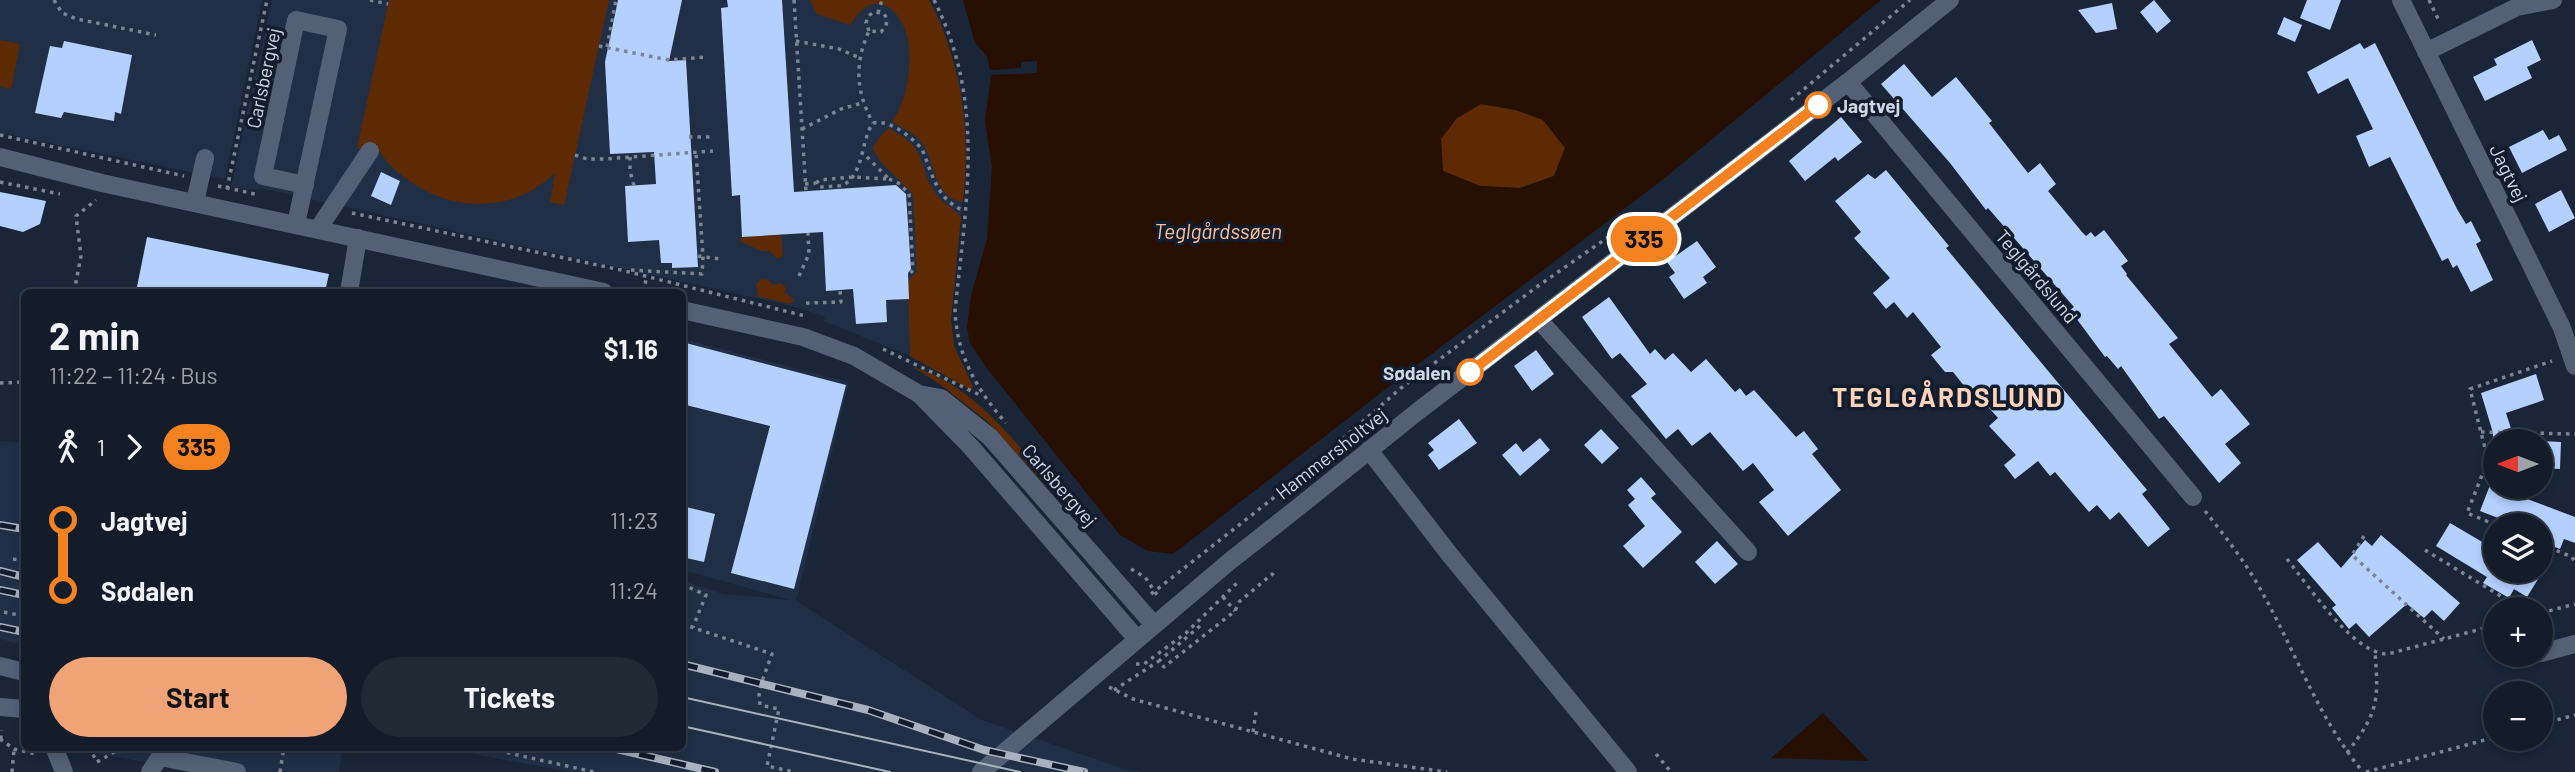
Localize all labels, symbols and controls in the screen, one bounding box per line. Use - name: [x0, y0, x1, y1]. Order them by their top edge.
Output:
- street label: Carlsbergvej: [241, 26, 285, 130]
- marker: Jagtvej: [1805, 92, 1831, 118]
- place label: Jagtvej: [1837, 94, 1900, 117]
- street label: Jagtvej: [2485, 140, 2533, 206]
- line badge: 335: [1604, 216, 1684, 262]
- water label: Teglgårdssøen: [1154, 218, 1282, 243]
- text: 335: [1625, 224, 1663, 253]
- street label: Teglgårdslund: [1991, 224, 2083, 328]
- text: 2 min: [49, 312, 140, 358]
- text: $1.16: [604, 333, 658, 364]
- marker: Sødalen: [1457, 359, 1483, 385]
- text: 11:22 – 11:24 · Bus: [49, 361, 218, 389]
- place label: Sødalen: [1383, 361, 1451, 384]
- district label: TEGLGÅRDSLUND: [1832, 380, 2064, 412]
- street label: Hammersholtvej: [1271, 402, 1391, 504]
- icon: walk: [49, 428, 87, 466]
- icon: forward: [115, 428, 153, 466]
- north arrow: [2483, 429, 2553, 499]
- map controls: [2483, 429, 2553, 751]
- text: 335: [177, 432, 216, 461]
- text: 1: [97, 433, 105, 461]
- street label: Carlsbergvej: [1018, 439, 1102, 531]
- text: Jagtvej: [101, 505, 188, 536]
- text: 11:23: [610, 506, 658, 534]
- button: layers: [2483, 513, 2553, 583]
- text: Sødalen: [101, 575, 194, 606]
- text: 11:24: [609, 576, 658, 604]
- button: +: [2483, 597, 2553, 667]
- button: Start: [49, 657, 347, 737]
- button: Tickets: [361, 657, 658, 737]
- button: −: [2483, 681, 2553, 751]

